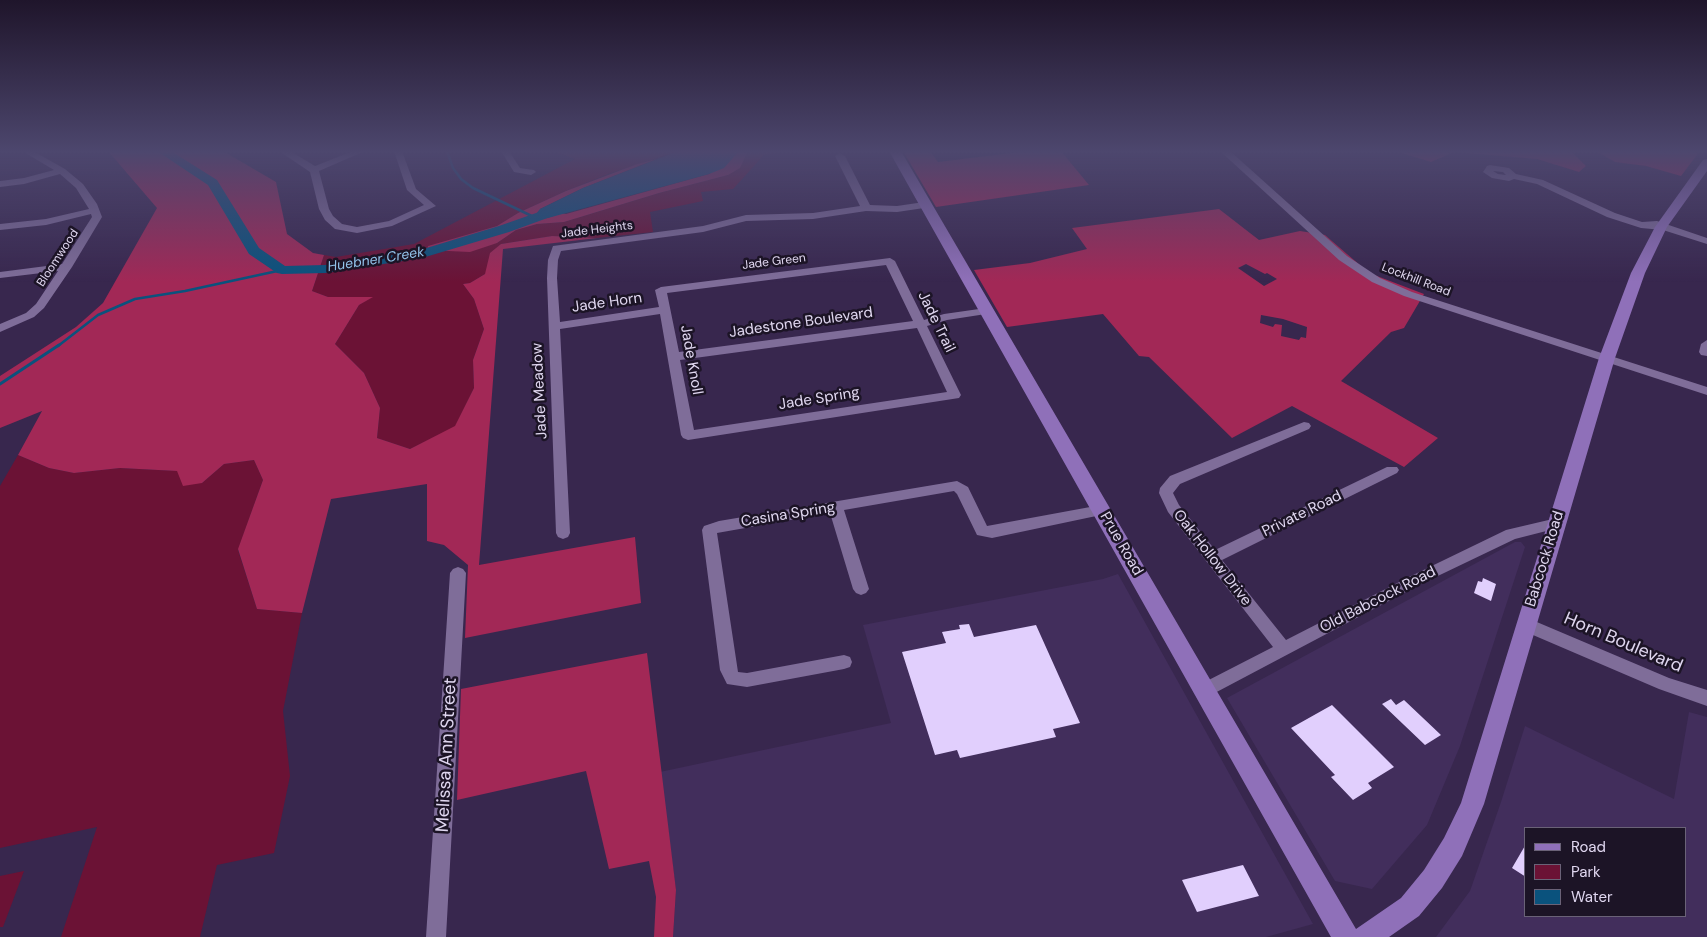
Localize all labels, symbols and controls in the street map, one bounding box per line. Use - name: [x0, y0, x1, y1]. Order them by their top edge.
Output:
- street label: Jade Heights: [560, 218, 634, 242]
- street label: Bloomwood: [34, 227, 82, 289]
- water label: Huebner Creek: [326, 244, 426, 276]
- street label: Jade Green: [741, 251, 807, 273]
- street label: Lockhill Road: [1380, 260, 1452, 300]
- street label: Jade Trail: [913, 288, 959, 356]
- street label: Jade Horn: [571, 289, 643, 317]
- street label: Jadestone Boulevard: [728, 304, 874, 342]
- street label: Jade Knoll: [676, 324, 706, 396]
- street label: Jade Meadow: [528, 342, 552, 440]
- street label: Jade Spring: [777, 384, 861, 414]
- street label: Private Road: [1259, 487, 1345, 541]
- street label: Casina Spring: [740, 499, 836, 531]
- street label: Oak Hollow Drive: [1169, 506, 1255, 610]
- street label: Prue Road: [1096, 509, 1146, 579]
- street label: Babcock Road: [1522, 509, 1568, 609]
- street label: Old Babcock Road: [1317, 563, 1439, 637]
- street label: Horn Boulevard: [1560, 608, 1686, 678]
- street label: Melissa Ann Street: [432, 677, 462, 833]
- legend: [1524, 827, 1687, 917]
- text: Road: [1571, 837, 1606, 857]
- text: Park: [1571, 862, 1601, 882]
- text: Water: [1571, 887, 1612, 907]

